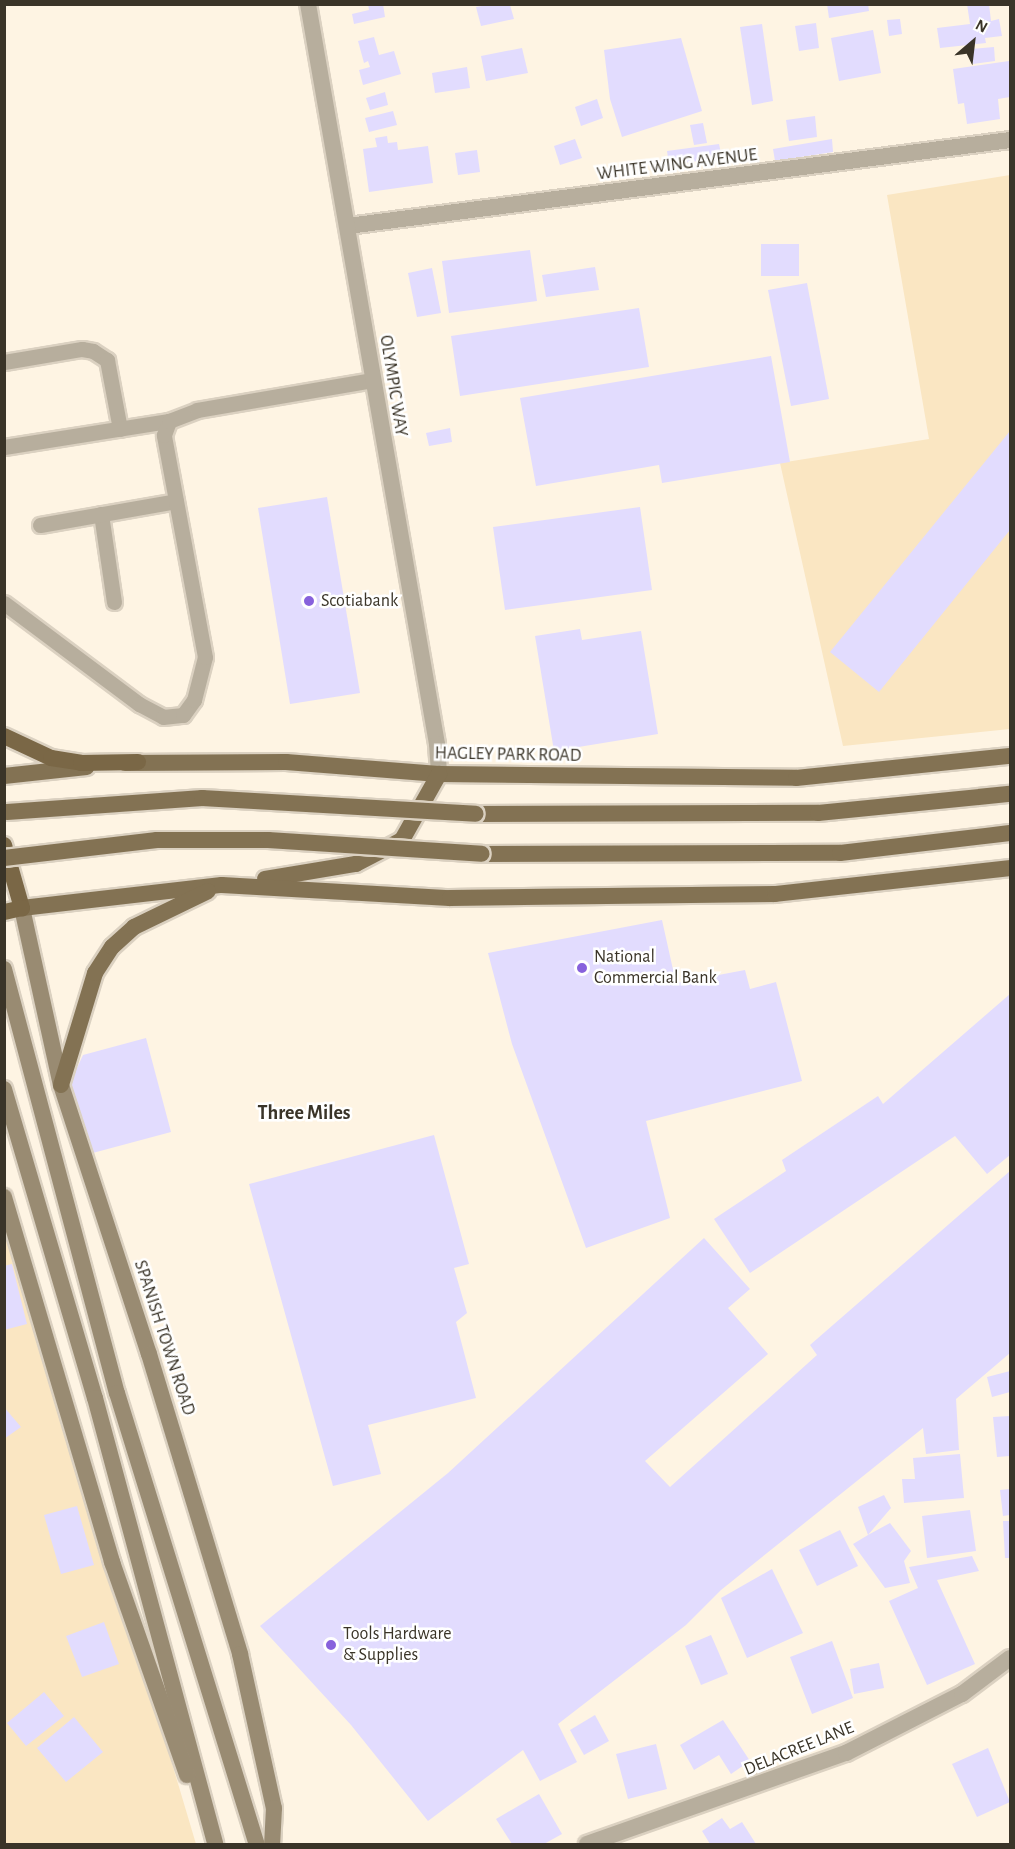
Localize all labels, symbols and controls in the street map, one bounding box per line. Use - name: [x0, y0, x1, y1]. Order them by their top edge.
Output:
- north arrow: [943, 12, 1003, 72]
- text: N: [973, 16, 990, 36]
- street label: WHITE WING AVENUE: [596, 144, 758, 186]
- street label: OLYMPIC WAY: [374, 334, 412, 438]
- place label: Scotiabank: [321, 590, 398, 612]
- marker: Scotiabank: [302, 594, 316, 608]
- street label: HAGLEY PARK ROAD: [435, 743, 581, 767]
- place label: National Commercial Bank: [594, 947, 717, 990]
- marker: National Commercial Bank: [575, 961, 589, 975]
- district label: Three Miles: [257, 1101, 351, 1125]
- street label: SPANISH TOWN ROAD: [129, 1258, 199, 1418]
- place label: Tools Hardware & Supplies: [343, 1624, 452, 1666]
- marker: Tools Hardware & Supplies: [324, 1638, 338, 1652]
- street label: DELACREE LANE: [741, 1717, 857, 1781]

